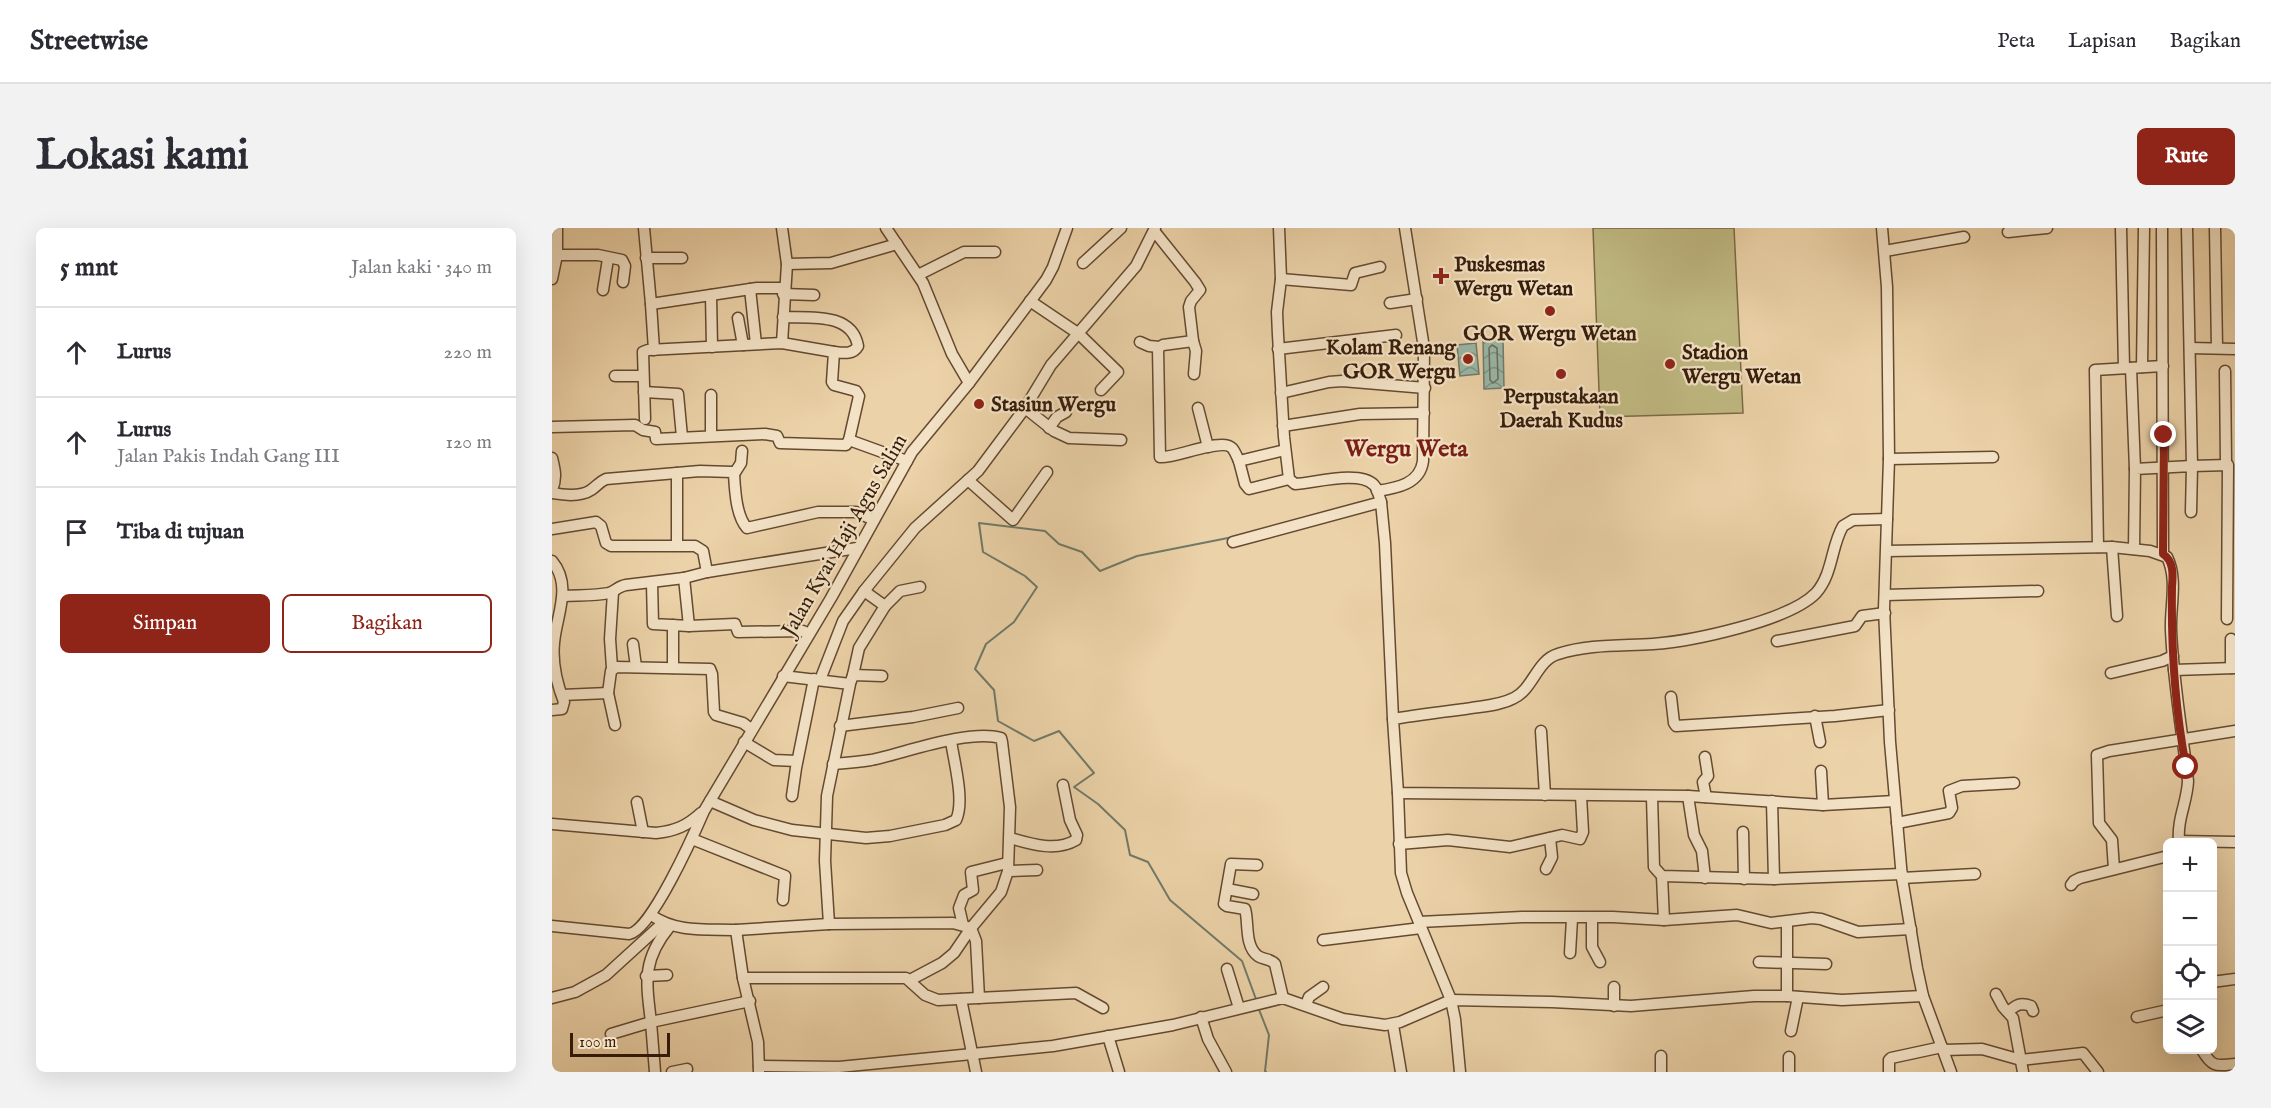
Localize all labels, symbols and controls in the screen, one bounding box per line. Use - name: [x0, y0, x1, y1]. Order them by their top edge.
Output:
- text: Streetwise: [30, 24, 148, 59]
- text: Peta: [1997, 28, 2035, 55]
- text: Lapisan: [2068, 28, 2137, 55]
- text: Bagikan: [2170, 28, 2241, 55]
- button: Rute: [2137, 128, 2235, 185]
- text: Lokasi kami: [36, 130, 249, 183]
- text: 5 mnt: [60, 251, 118, 284]
- place label: Puskesmas Wergu Wetan: [1453, 252, 1573, 303]
- text: Jalan kaki · 340 m: [351, 255, 492, 280]
- marker: Puskesmas Wergu Wetan: [1432, 267, 1450, 285]
- marker: GOR Wergu Wetan: [1543, 304, 1557, 318]
- place label: GOR Wergu Wetan: [1463, 321, 1637, 348]
- place label: Kolam Renang GOR Wergu: [1326, 335, 1457, 386]
- icon: ahead: [60, 336, 93, 369]
- text: Lurus: [117, 338, 171, 366]
- text: 220 m: [444, 340, 492, 365]
- place label: Stadion Wergu Wetan: [1681, 340, 1801, 391]
- marker: Kolam Renang GOR Wergu: [1461, 352, 1475, 366]
- marker: Stadion Wergu Wetan: [1663, 357, 1677, 371]
- marker: Perpustakaan Daerah Kudus: [1554, 367, 1568, 381]
- place label: Perpustakaan Daerah Kudus: [1499, 384, 1623, 435]
- place label: Stasiun Wergu: [991, 392, 1116, 419]
- marker: Stasiun Wergu: [972, 397, 986, 411]
- text: Lurus: [117, 416, 171, 444]
- route end: [2150, 421, 2176, 447]
- icon: ahead: [60, 426, 93, 459]
- text: 120 m: [446, 430, 492, 455]
- street label: Jalan Kyai Haji Agus Salim: [775, 430, 914, 643]
- district label: Wergu Weta: [1343, 434, 1468, 465]
- text: Jalan Pakis Indah Gang III: [117, 444, 340, 469]
- icon: arrive: [60, 516, 93, 549]
- text: Tiba di tujuan: [117, 518, 244, 546]
- button: Simpan: [60, 594, 270, 653]
- button: Bagikan: [282, 594, 492, 653]
- route start: [2172, 753, 2198, 779]
- map controls: [2163, 838, 2217, 1054]
- button: +: [2163, 838, 2217, 892]
- button: −: [2163, 892, 2217, 946]
- button: locate: [2163, 946, 2217, 1000]
- button: layers: [2163, 1000, 2217, 1054]
- scale bar: [570, 1030, 670, 1058]
- text: 100 m: [579, 1033, 616, 1053]

